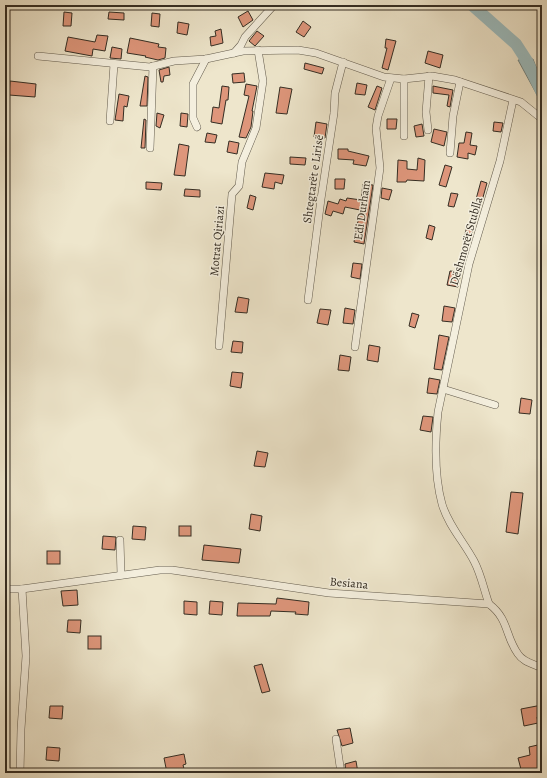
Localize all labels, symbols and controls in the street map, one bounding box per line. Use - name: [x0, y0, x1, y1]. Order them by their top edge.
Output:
- street label: Shtegtarët e Lirisë: [299, 134, 327, 224]
- street label: Edi Durham: [350, 179, 374, 241]
- street label: Dëshmorët Stublla: [446, 194, 486, 287]
- street label: Motrat Qiriazi: [206, 205, 228, 277]
- street label: Besiana: [329, 573, 369, 593]

